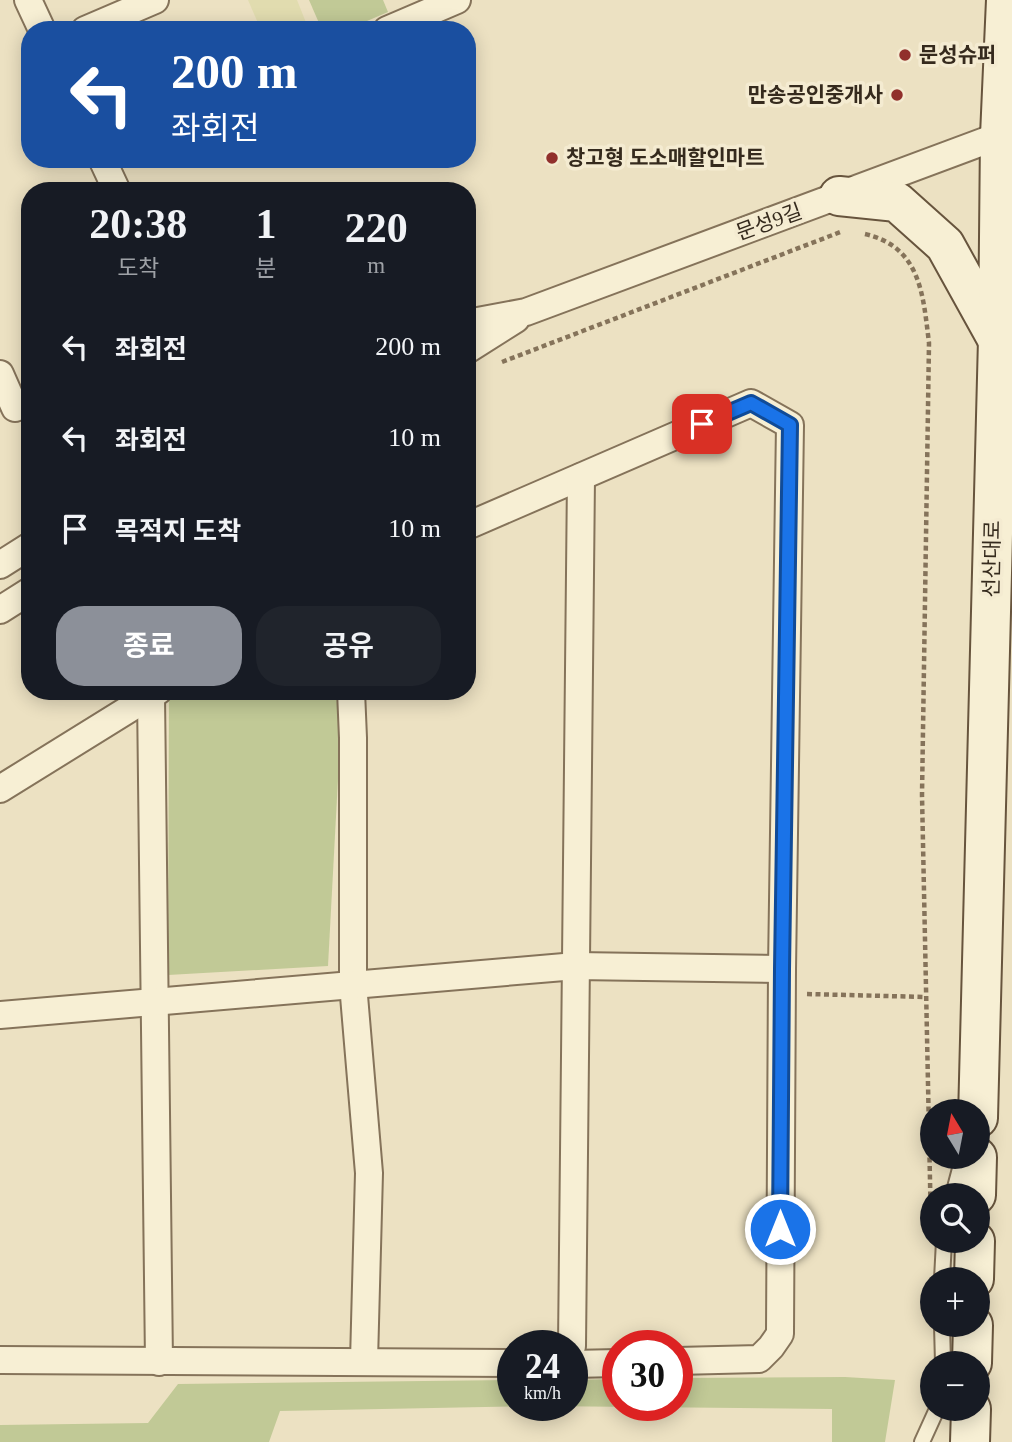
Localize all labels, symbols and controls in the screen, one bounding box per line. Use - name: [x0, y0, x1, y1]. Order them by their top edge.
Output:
- place label: 문성슈퍼: [919, 43, 996, 67]
- text: 200 m: [171, 44, 298, 99]
- marker: 문성슈퍼: [897, 47, 913, 63]
- icon: left: [56, 49, 147, 140]
- place label: 만송공인중개사: [748, 83, 883, 107]
- marker: 만송공인중개사: [889, 87, 905, 103]
- text: 좌회전: [171, 110, 259, 146]
- place label: 창고형 도소매할인마트: [566, 146, 764, 170]
- marker: 창고형 도소매할인마트: [544, 150, 560, 166]
- street label: 문성9길: [733, 199, 805, 245]
- text: 20:38: [89, 201, 187, 247]
- text: 1: [255, 201, 276, 247]
- text: 220: [345, 205, 408, 251]
- text: m: [367, 253, 385, 278]
- text: 도착: [117, 256, 159, 281]
- text: 분: [255, 256, 277, 281]
- icon: left: [56, 328, 94, 366]
- text: 200 m: [375, 332, 441, 361]
- text: 좌회전: [115, 335, 187, 364]
- pin: [672, 394, 732, 454]
- icon: arrive: [683, 405, 721, 443]
- icon: left: [56, 419, 94, 457]
- text: 10 m: [388, 423, 441, 452]
- text: 좌회전: [115, 426, 187, 455]
- icon: arrive: [56, 510, 94, 548]
- text: 10 m: [388, 514, 441, 543]
- text: 목적지 도착: [115, 517, 241, 546]
- street label: 선산대로: [979, 520, 1005, 598]
- button: 종료: [56, 606, 242, 686]
- button: 공유: [256, 606, 441, 686]
- north arrow: [920, 1099, 990, 1169]
- map controls: [920, 1099, 990, 1421]
- button: search: [920, 1183, 990, 1253]
- position arrow: [743, 1192, 817, 1266]
- button: +: [920, 1267, 990, 1337]
- speed limit sign: 30: [602, 1330, 693, 1421]
- text: 24: [525, 1347, 560, 1386]
- button: −: [920, 1351, 990, 1421]
- text: km/h: [524, 1383, 561, 1403]

